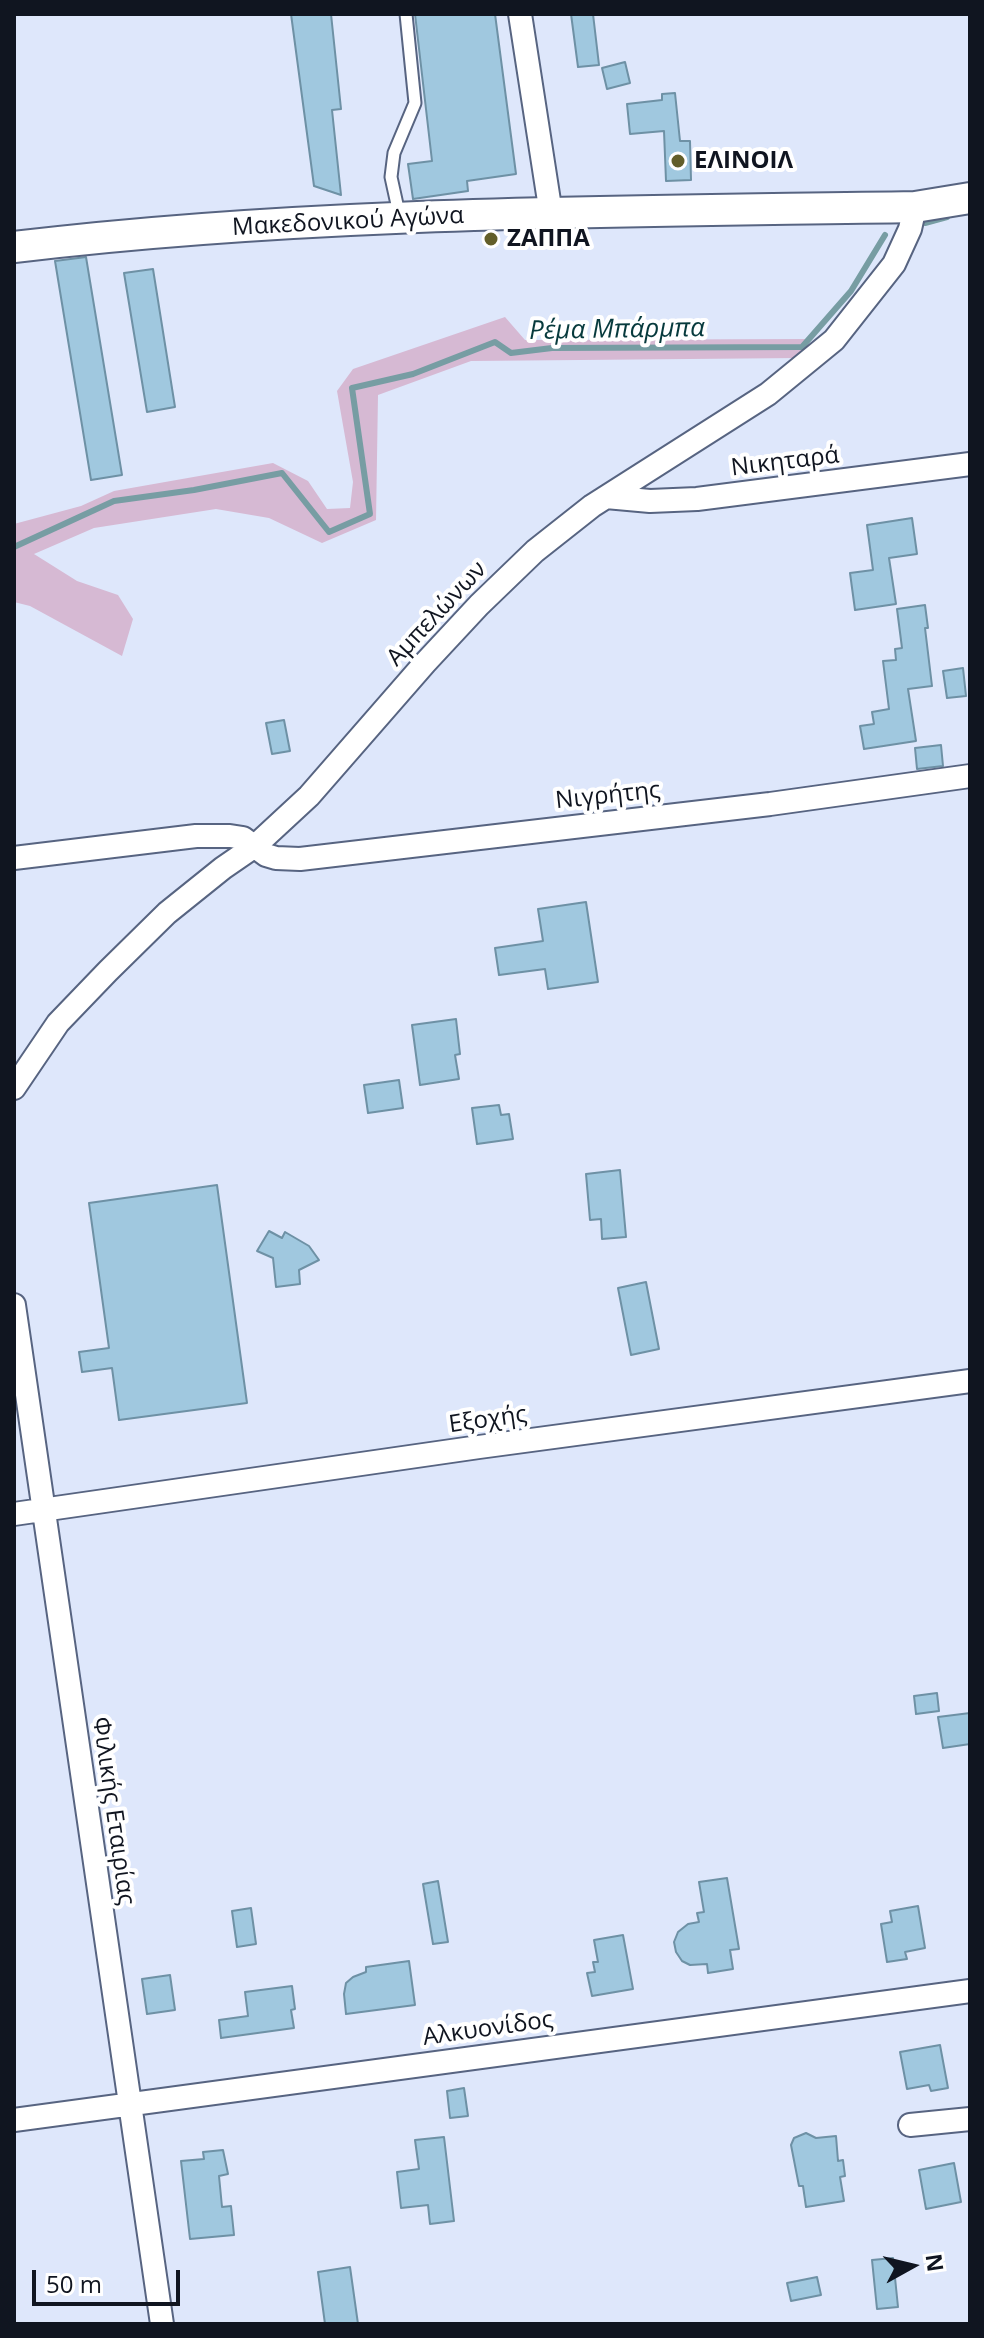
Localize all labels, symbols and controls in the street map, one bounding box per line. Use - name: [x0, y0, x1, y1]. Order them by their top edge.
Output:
- place label: ΕΛΙΝΟΙΛ: [694, 147, 793, 175]
- marker: ΕΛΙΝΟΙΛ: [669, 152, 687, 170]
- street label: Μακεδονικού Αγώνα: [231, 202, 465, 242]
- place label: ΖΑΠΠΑ: [507, 225, 590, 253]
- marker: ΖΑΠΠΑ: [482, 230, 500, 248]
- water label: Ρέμα Μπάρμπα: [529, 313, 705, 347]
- street label: Νικηταρά: [729, 441, 841, 483]
- street label: Αμπελώνων: [381, 556, 493, 672]
- street label: Νιγρήτης: [554, 776, 662, 816]
- street label: Εξοχής: [447, 1400, 529, 1440]
- street label: Φιλικής Εταιρίας: [86, 1715, 140, 1907]
- street label: Αλκυονίδος: [421, 2006, 555, 2052]
- north arrow: [872, 2226, 952, 2306]
- text: N: [920, 2252, 952, 2274]
- scale bar: [36, 2254, 184, 2304]
- text: 50 m: [46, 2267, 102, 2300]

